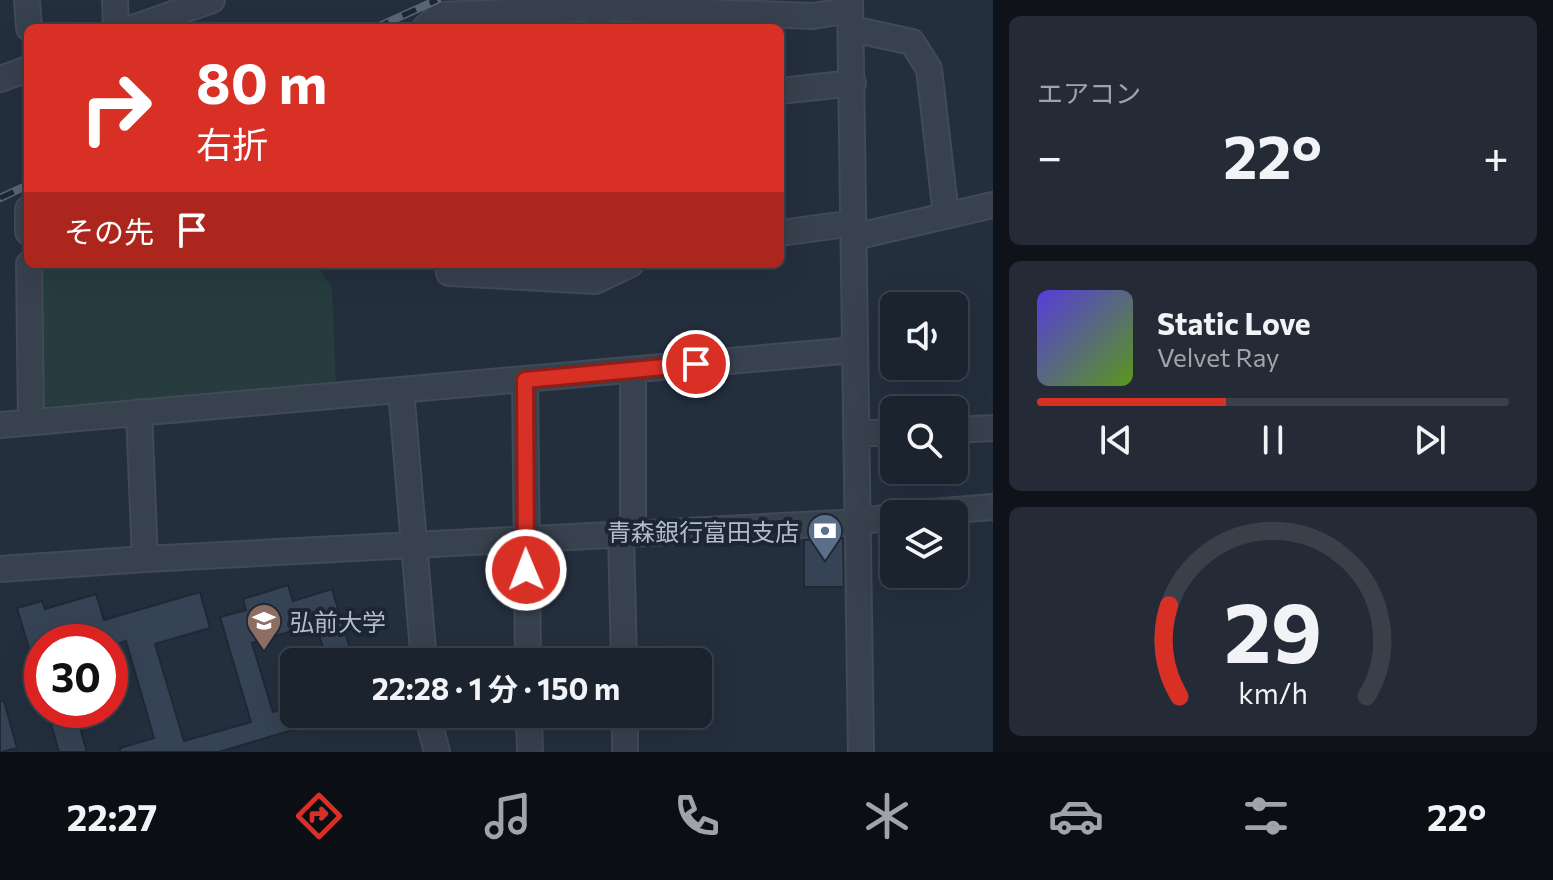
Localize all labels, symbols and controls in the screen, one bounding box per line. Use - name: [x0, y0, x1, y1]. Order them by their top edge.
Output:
- text: 80 m: [196, 47, 327, 116]
- icon: right: [64, 56, 168, 160]
- text: エアコン: [1037, 77, 1141, 108]
- text: 22°: [1223, 118, 1322, 191]
- text: 右折: [196, 121, 268, 165]
- text: −: [1037, 128, 1062, 182]
- text: +: [1483, 128, 1509, 182]
- icon: arrive: [170, 208, 214, 252]
- text: その先: [64, 212, 154, 249]
- map controls: [880, 292, 968, 588]
- button: sound: [880, 292, 968, 380]
- text: Static Love: [1157, 304, 1311, 341]
- pin: [662, 330, 730, 398]
- text: Velvet Ray: [1157, 341, 1280, 372]
- icon: arrive: [674, 342, 718, 386]
- button: search: [880, 396, 968, 484]
- icon: previous: [1094, 418, 1138, 462]
- icon: pause: [1251, 418, 1295, 462]
- icon: next: [1408, 418, 1452, 462]
- button: layers: [880, 500, 968, 588]
- bank icon: 青森銀行富田支店: [806, 512, 844, 562]
- place label: 青森銀行富田支店: [607, 517, 799, 546]
- position arrow: [484, 528, 568, 612]
- text: 29: [1224, 578, 1322, 680]
- school or university icon: 弘前大学: [245, 602, 283, 652]
- place label: 弘前大学: [290, 607, 386, 636]
- speed limit sign: 30: [24, 624, 128, 728]
- text: 22:28 · 1 分 · 150 m: [372, 669, 620, 706]
- text: km/h: [1238, 676, 1308, 711]
- icon: directions: [291, 788, 347, 844]
- icon: music: [480, 788, 536, 844]
- icon: phone: [669, 788, 725, 844]
- icon: climate: [859, 788, 915, 844]
- icon: car: [1048, 788, 1104, 844]
- icon: filters: [1238, 788, 1294, 844]
- text: 22:27: [67, 794, 157, 838]
- text: 22°: [1427, 794, 1486, 838]

